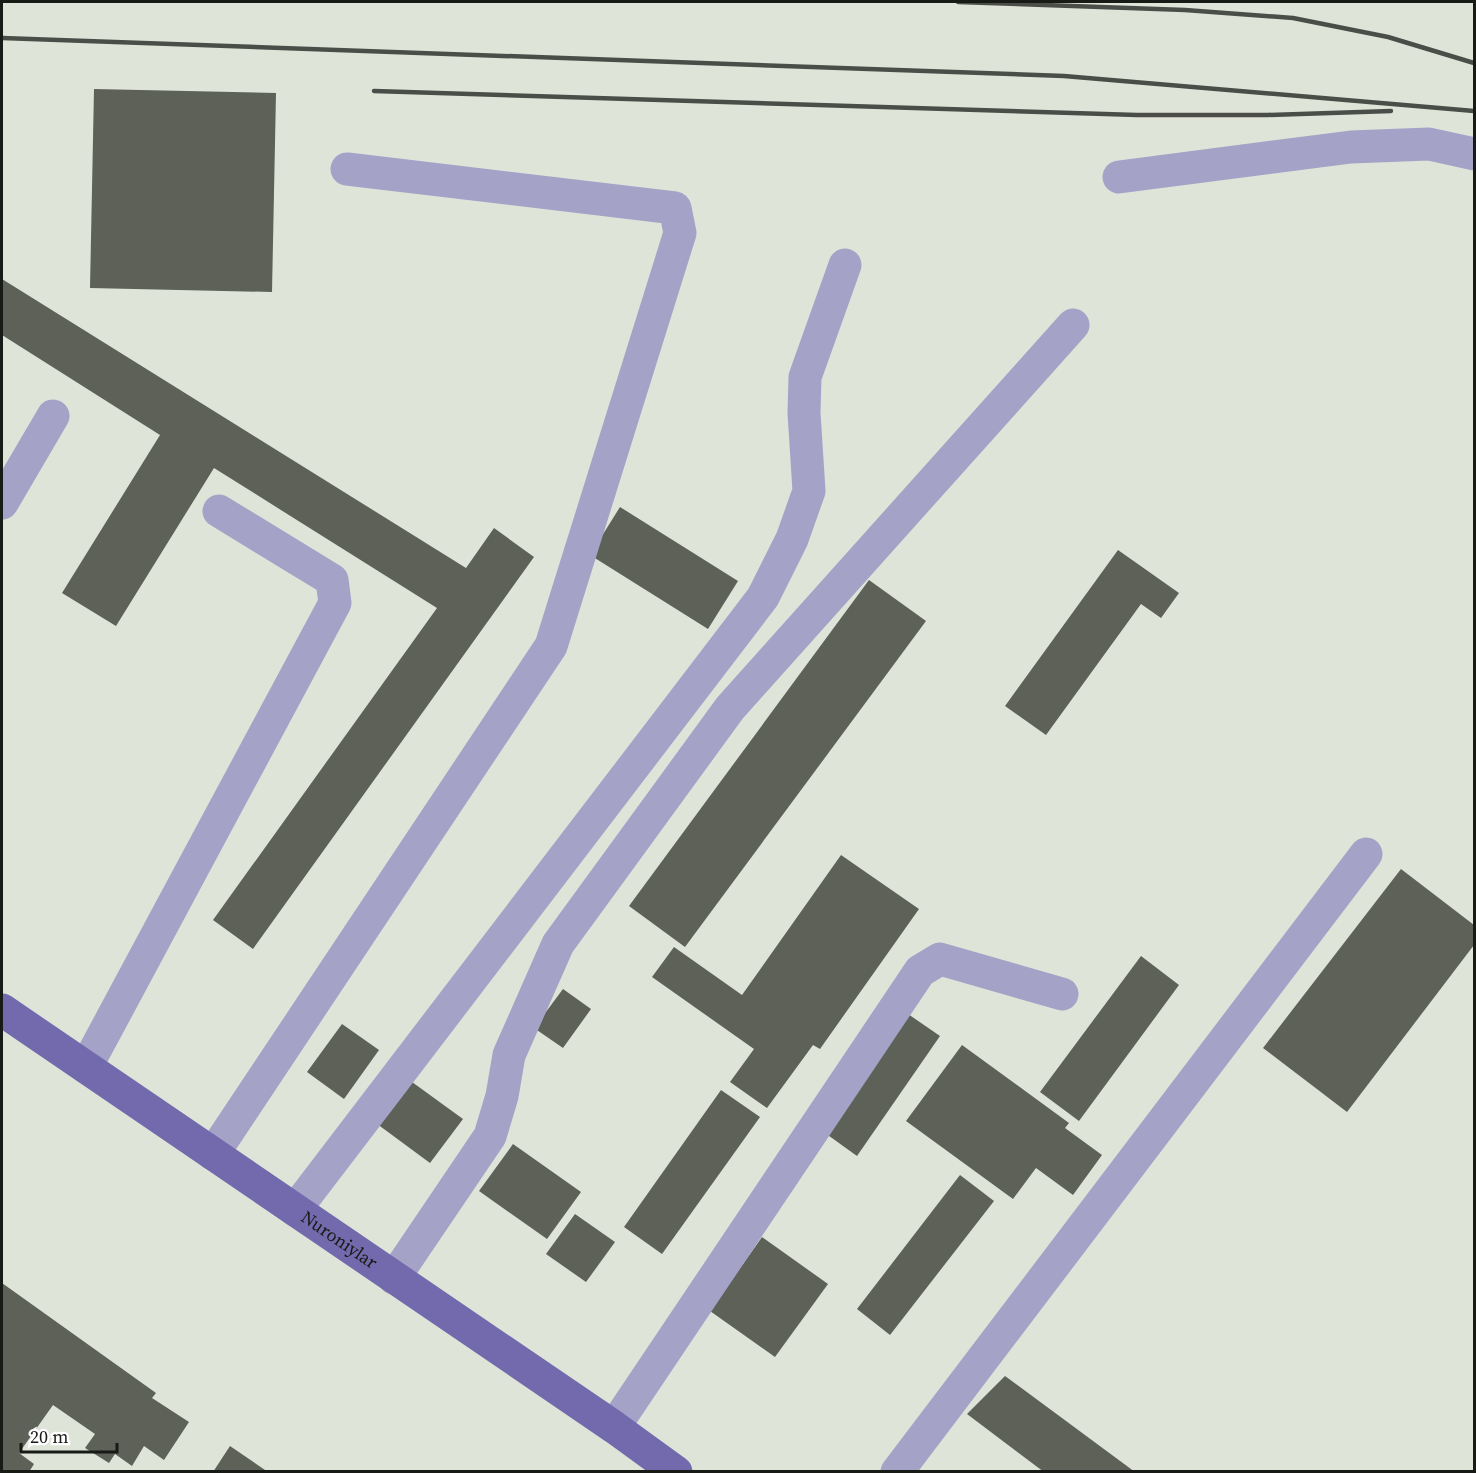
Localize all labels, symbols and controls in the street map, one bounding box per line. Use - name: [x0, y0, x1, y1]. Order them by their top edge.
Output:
- street label: Nuroniylar: [296, 1204, 383, 1274]
- scale bar: [21, 1416, 117, 1454]
- text: 20 m: [30, 1424, 68, 1449]

